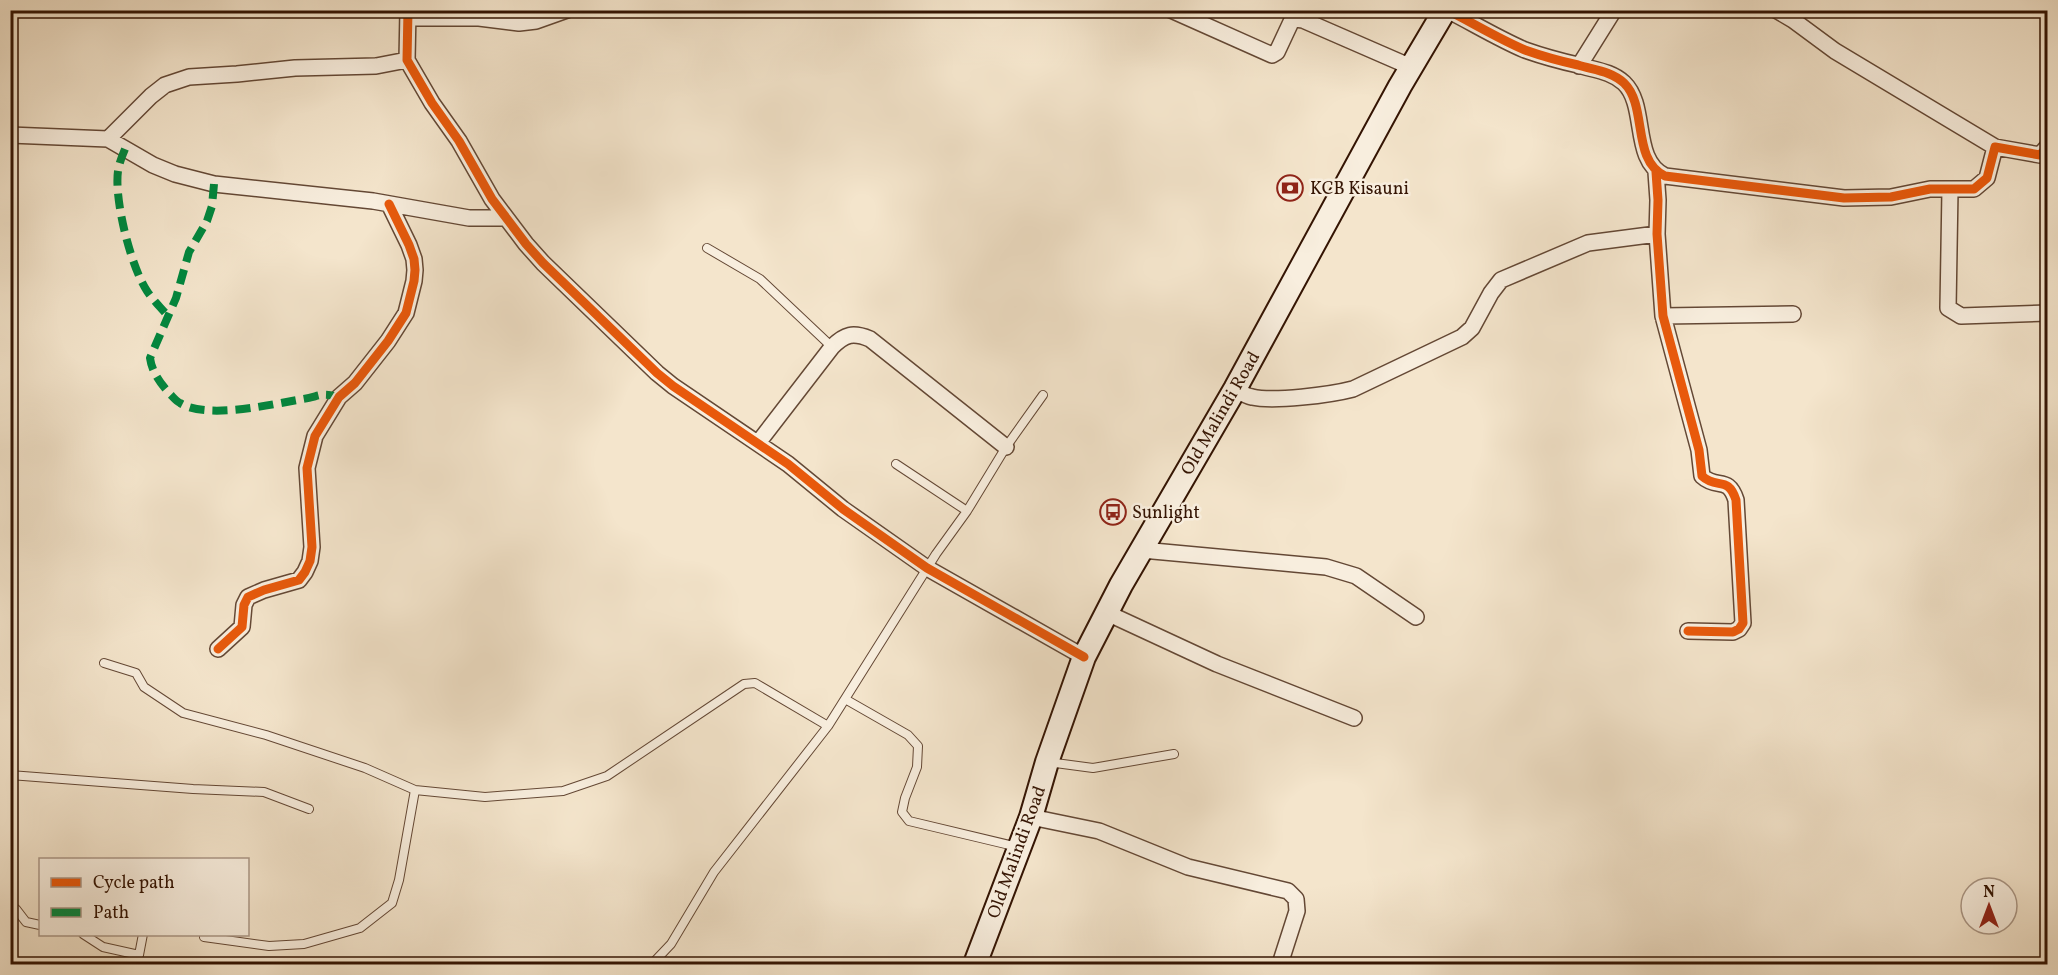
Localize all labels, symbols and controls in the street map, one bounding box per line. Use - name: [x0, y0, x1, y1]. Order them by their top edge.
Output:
- bank icon: KCB Kisauni: [1275, 173, 1305, 203]
- place label: KCB Kisauni: [1310, 177, 1409, 202]
- street label: Old Malindi Road: [1176, 347, 1267, 480]
- bus stop icon: Sunlight: [1098, 497, 1128, 527]
- place label: Sunlight: [1132, 501, 1200, 526]
- street label: Old Malindi Road: [982, 783, 1053, 922]
- legend: [39, 858, 249, 936]
- text: Cycle path: [93, 871, 175, 896]
- north arrow: [1959, 876, 2019, 936]
- text: N: [1983, 882, 1995, 904]
- text: Path: [93, 901, 129, 926]

